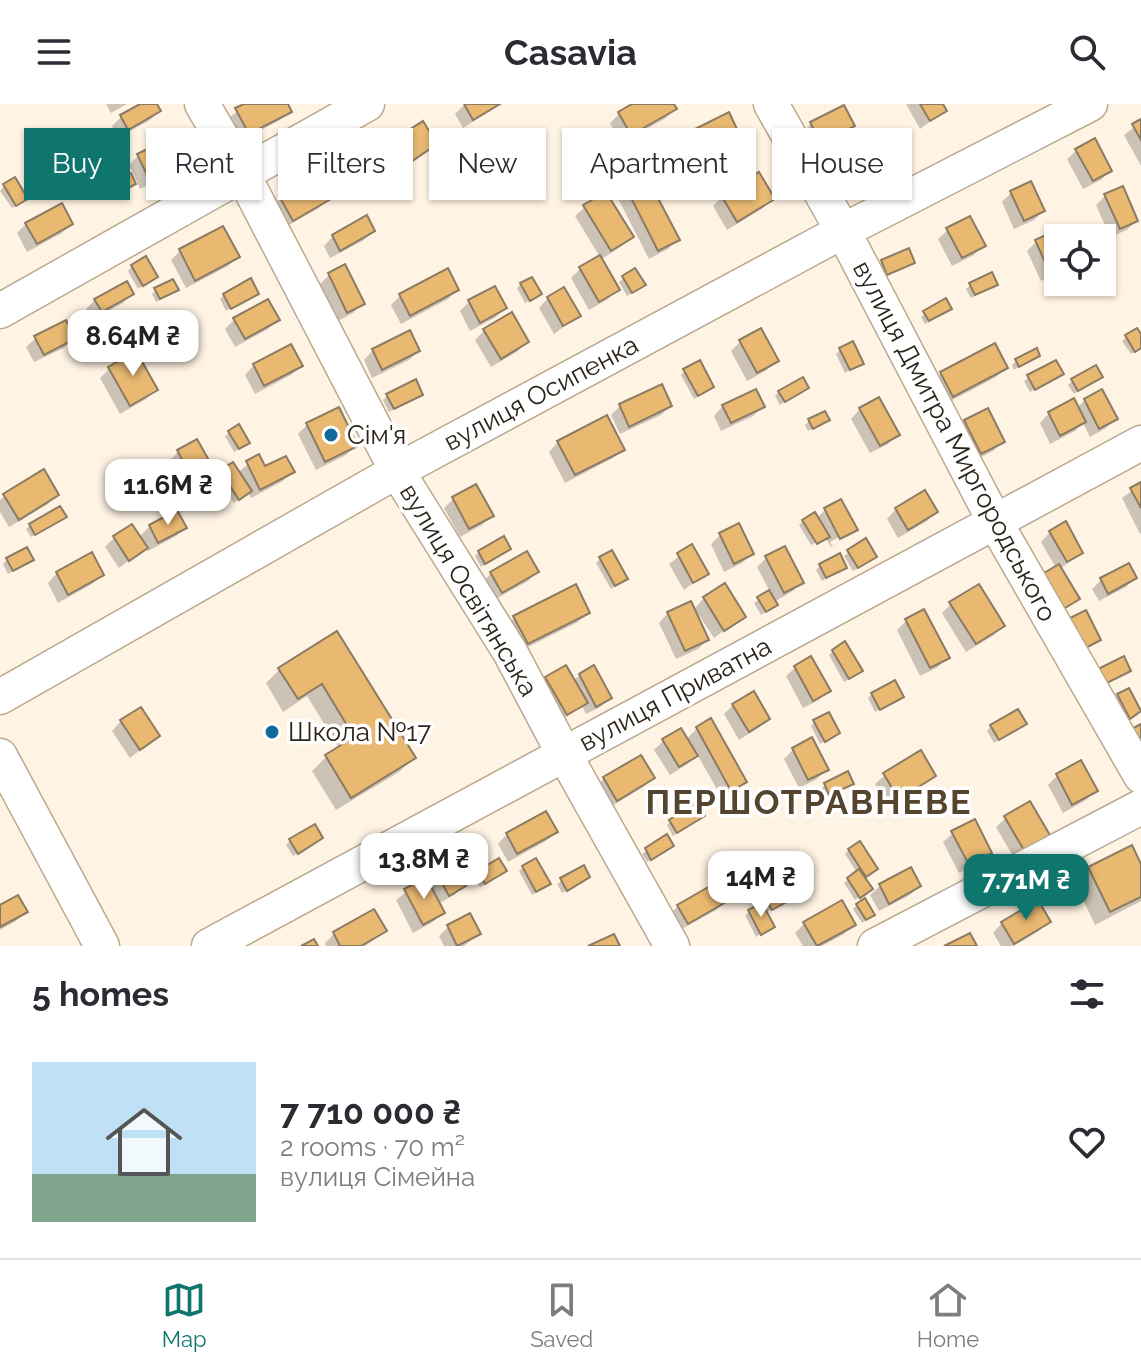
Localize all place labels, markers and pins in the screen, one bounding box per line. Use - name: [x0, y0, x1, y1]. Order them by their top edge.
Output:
- pin: 8.64M ₴: [59, 310, 207, 378]
- place label: Сім'я: [347, 420, 406, 450]
- marker: Сім'я: [322, 426, 340, 444]
- pin: 11.6M ₴: [94, 459, 242, 527]
- place label: Школа №17: [288, 717, 431, 747]
- marker: Школа №17: [263, 723, 281, 741]
- pin: 13.8M ₴: [350, 833, 498, 901]
- pin: 14M ₴: [705, 851, 817, 919]
- pin: 7.71M ₴: [952, 854, 1100, 922]

